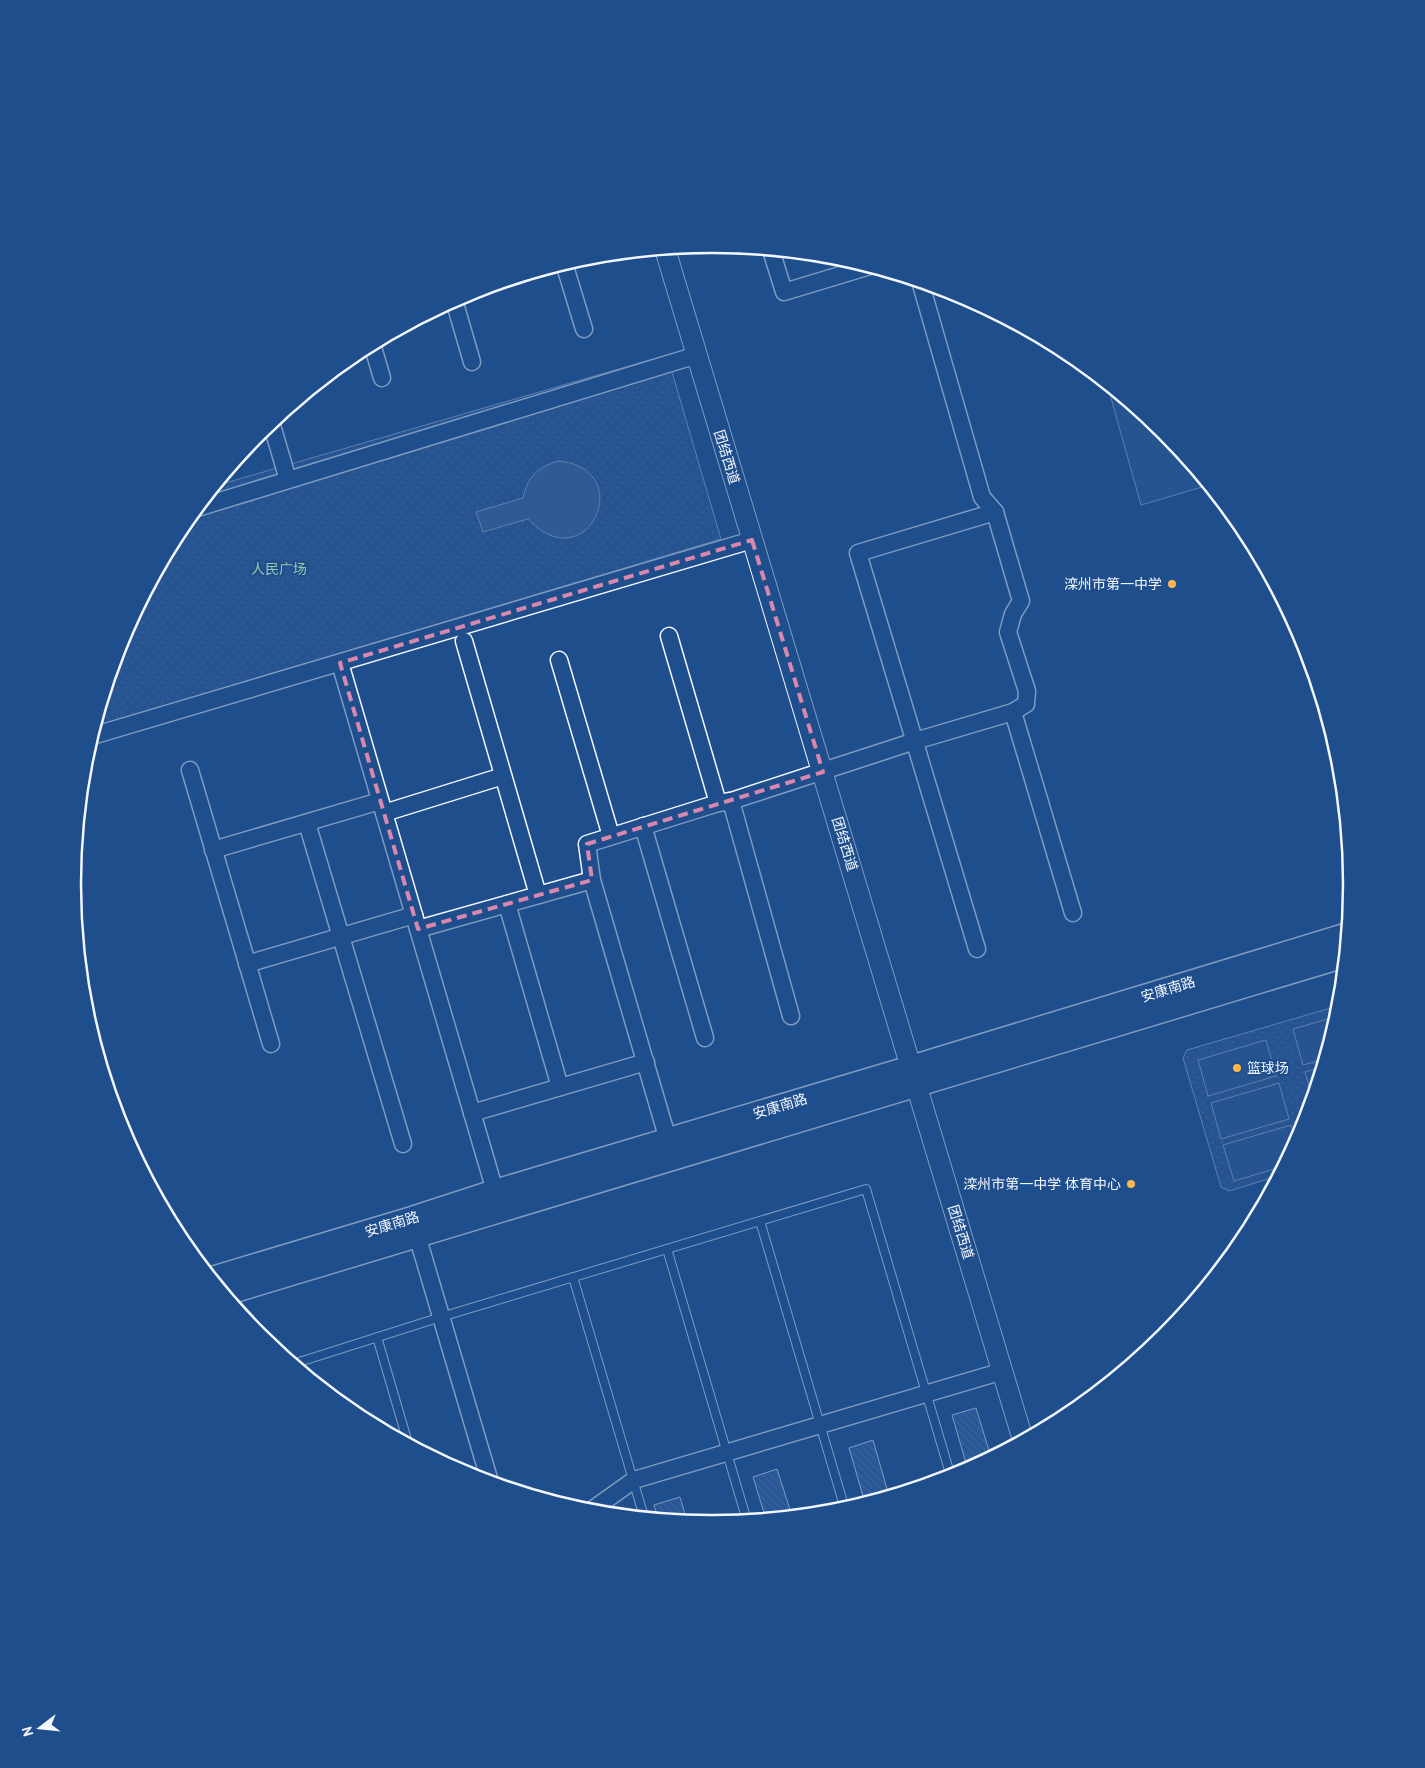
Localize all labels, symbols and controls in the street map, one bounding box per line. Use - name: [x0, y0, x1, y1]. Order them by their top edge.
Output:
- street label: 团结西道: [710, 428, 744, 486]
- park label: 人民广场: [251, 560, 307, 578]
- place label: 滦州市第一中学: [1064, 575, 1162, 593]
- marker: 滦州市第一中学: [1166, 578, 1178, 590]
- street label: 团结西道: [828, 815, 862, 873]
- street label: 安康南路: [1139, 972, 1197, 1006]
- place label: 篮球场: [1247, 1059, 1289, 1077]
- marker: 篮球场: [1231, 1062, 1243, 1074]
- street label: 安康南路: [751, 1089, 809, 1123]
- place label: 滦州市第一中学 体育中心: [963, 1175, 1121, 1193]
- marker: 滦州市第一中学 体育中心: [1125, 1178, 1137, 1190]
- street label: 团结西道: [944, 1203, 978, 1261]
- street label: 安康南路: [363, 1207, 421, 1241]
- north arrow: [15, 1703, 65, 1753]
- text: N: [18, 1725, 37, 1738]

